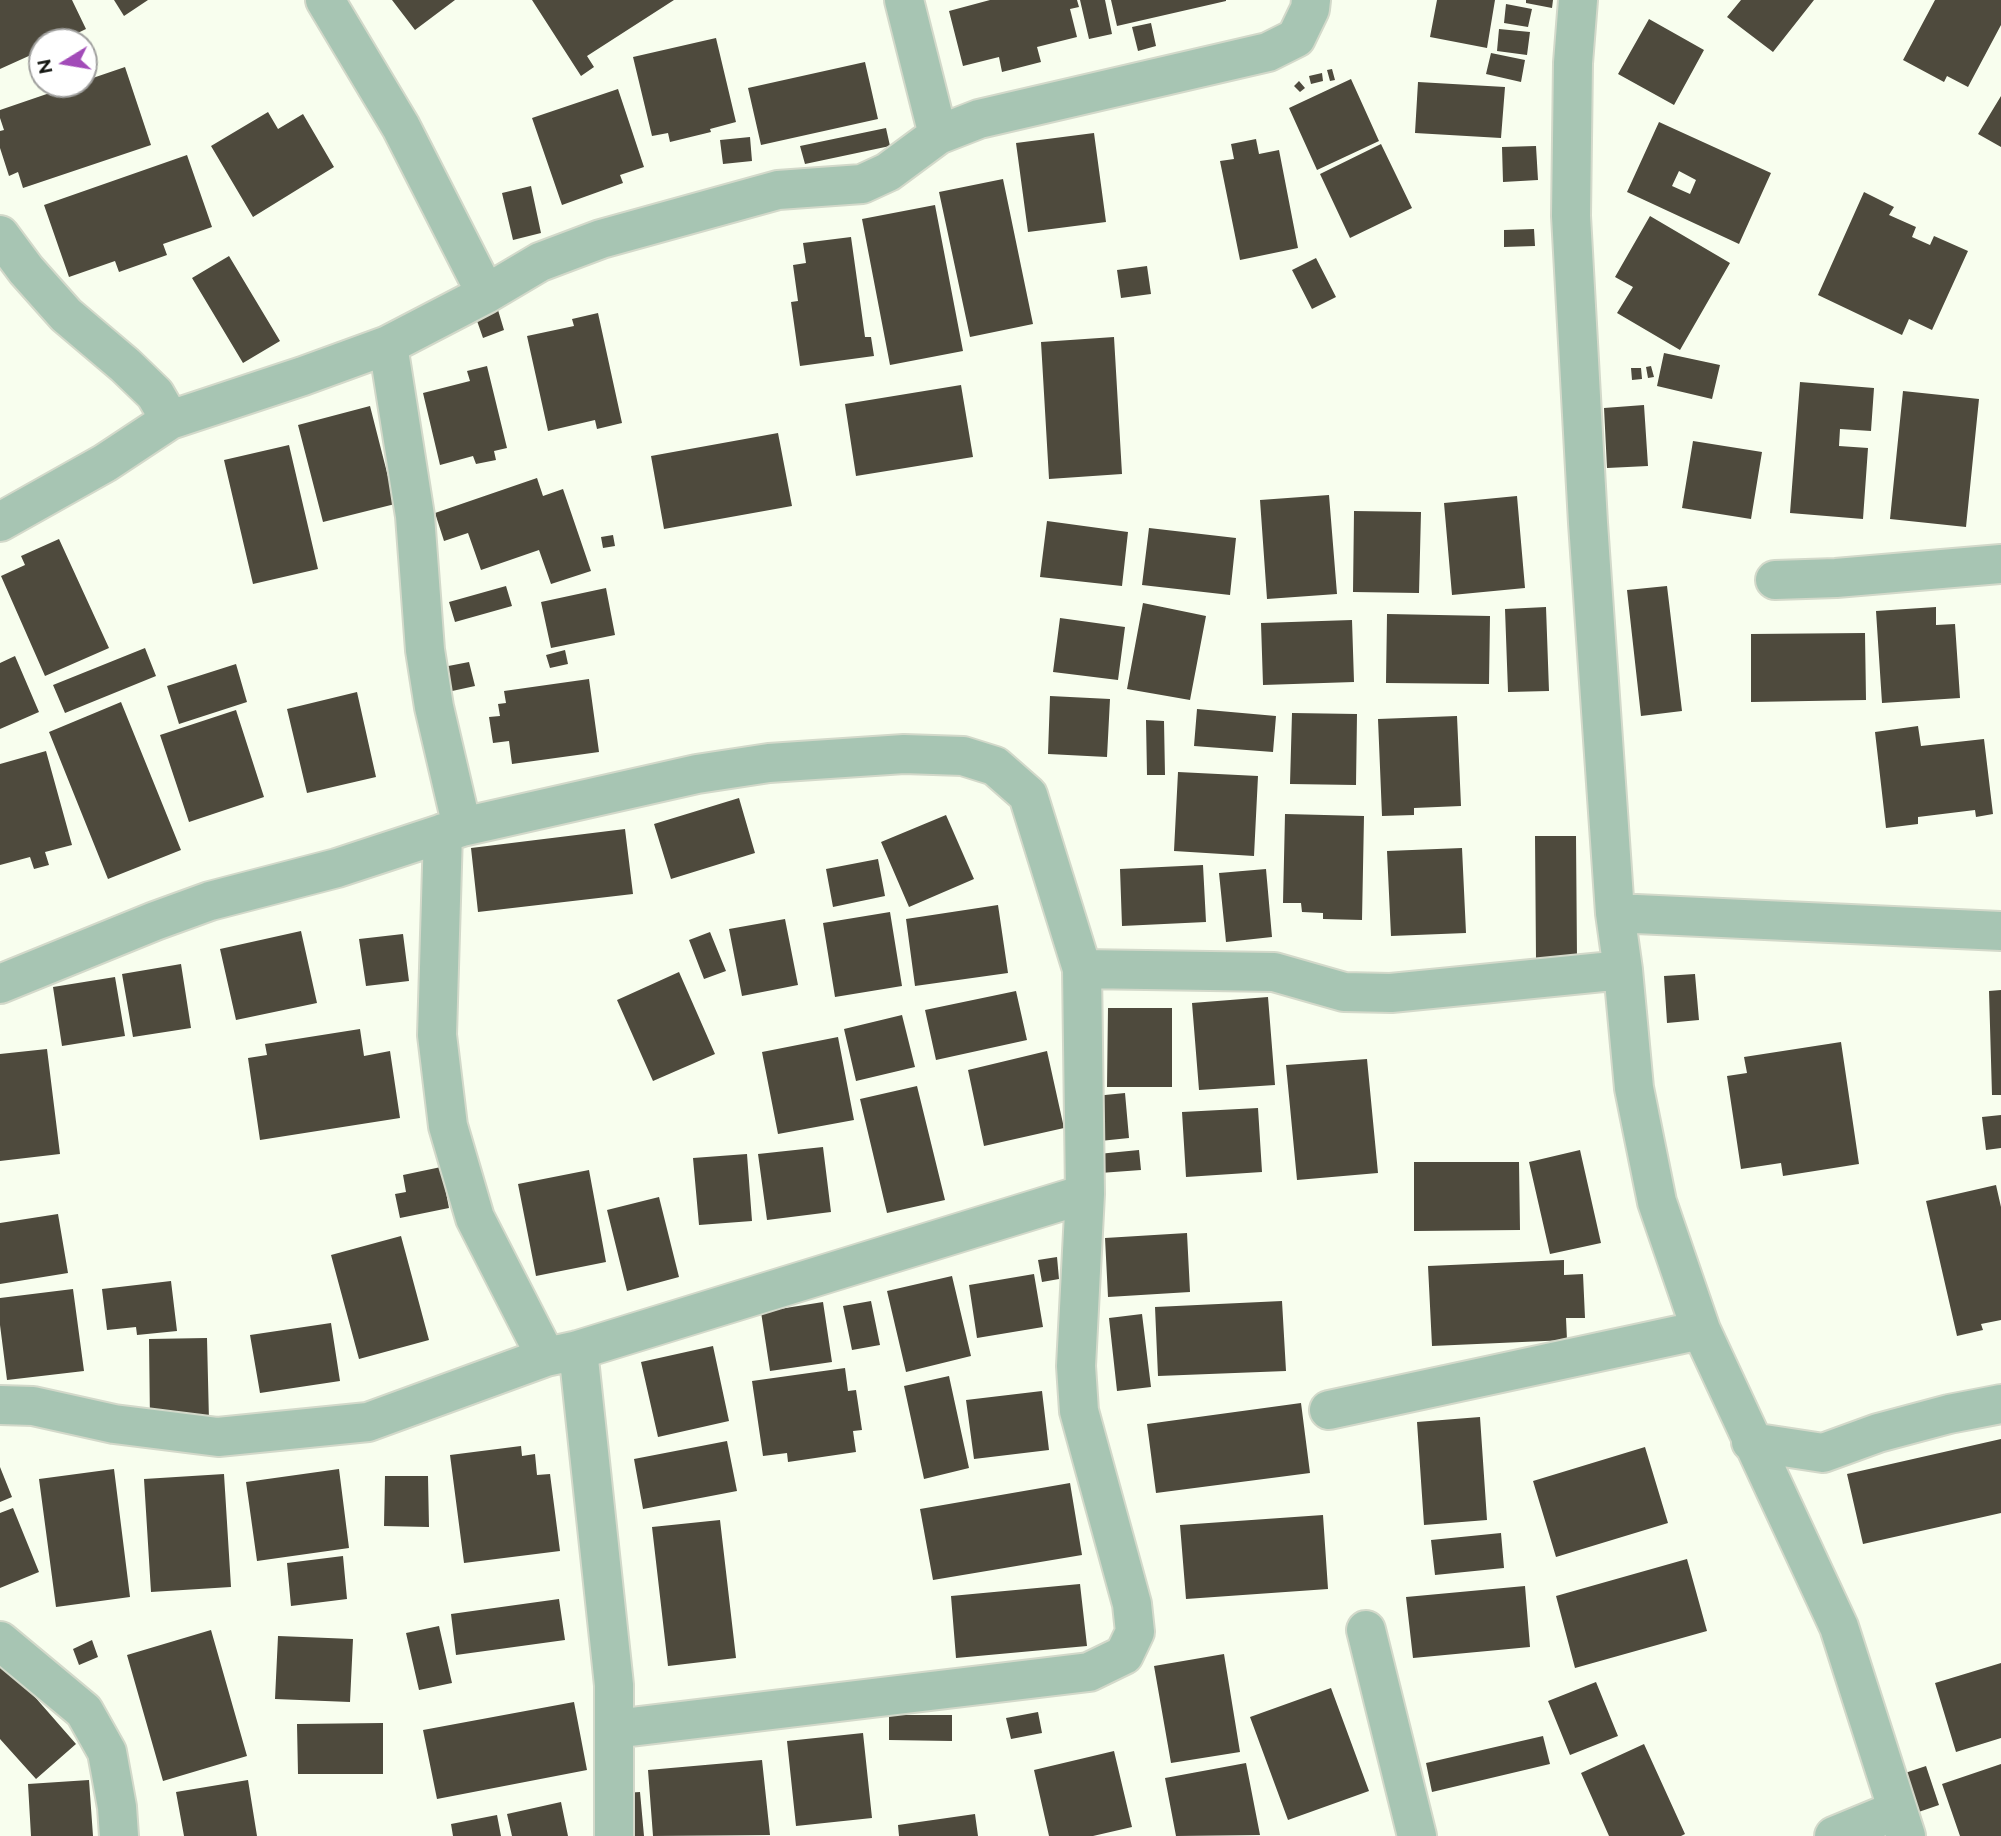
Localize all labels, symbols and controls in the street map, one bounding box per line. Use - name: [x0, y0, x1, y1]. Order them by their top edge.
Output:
- north arrow: [28, 28, 98, 98]
- text: N: [32, 57, 57, 76]

